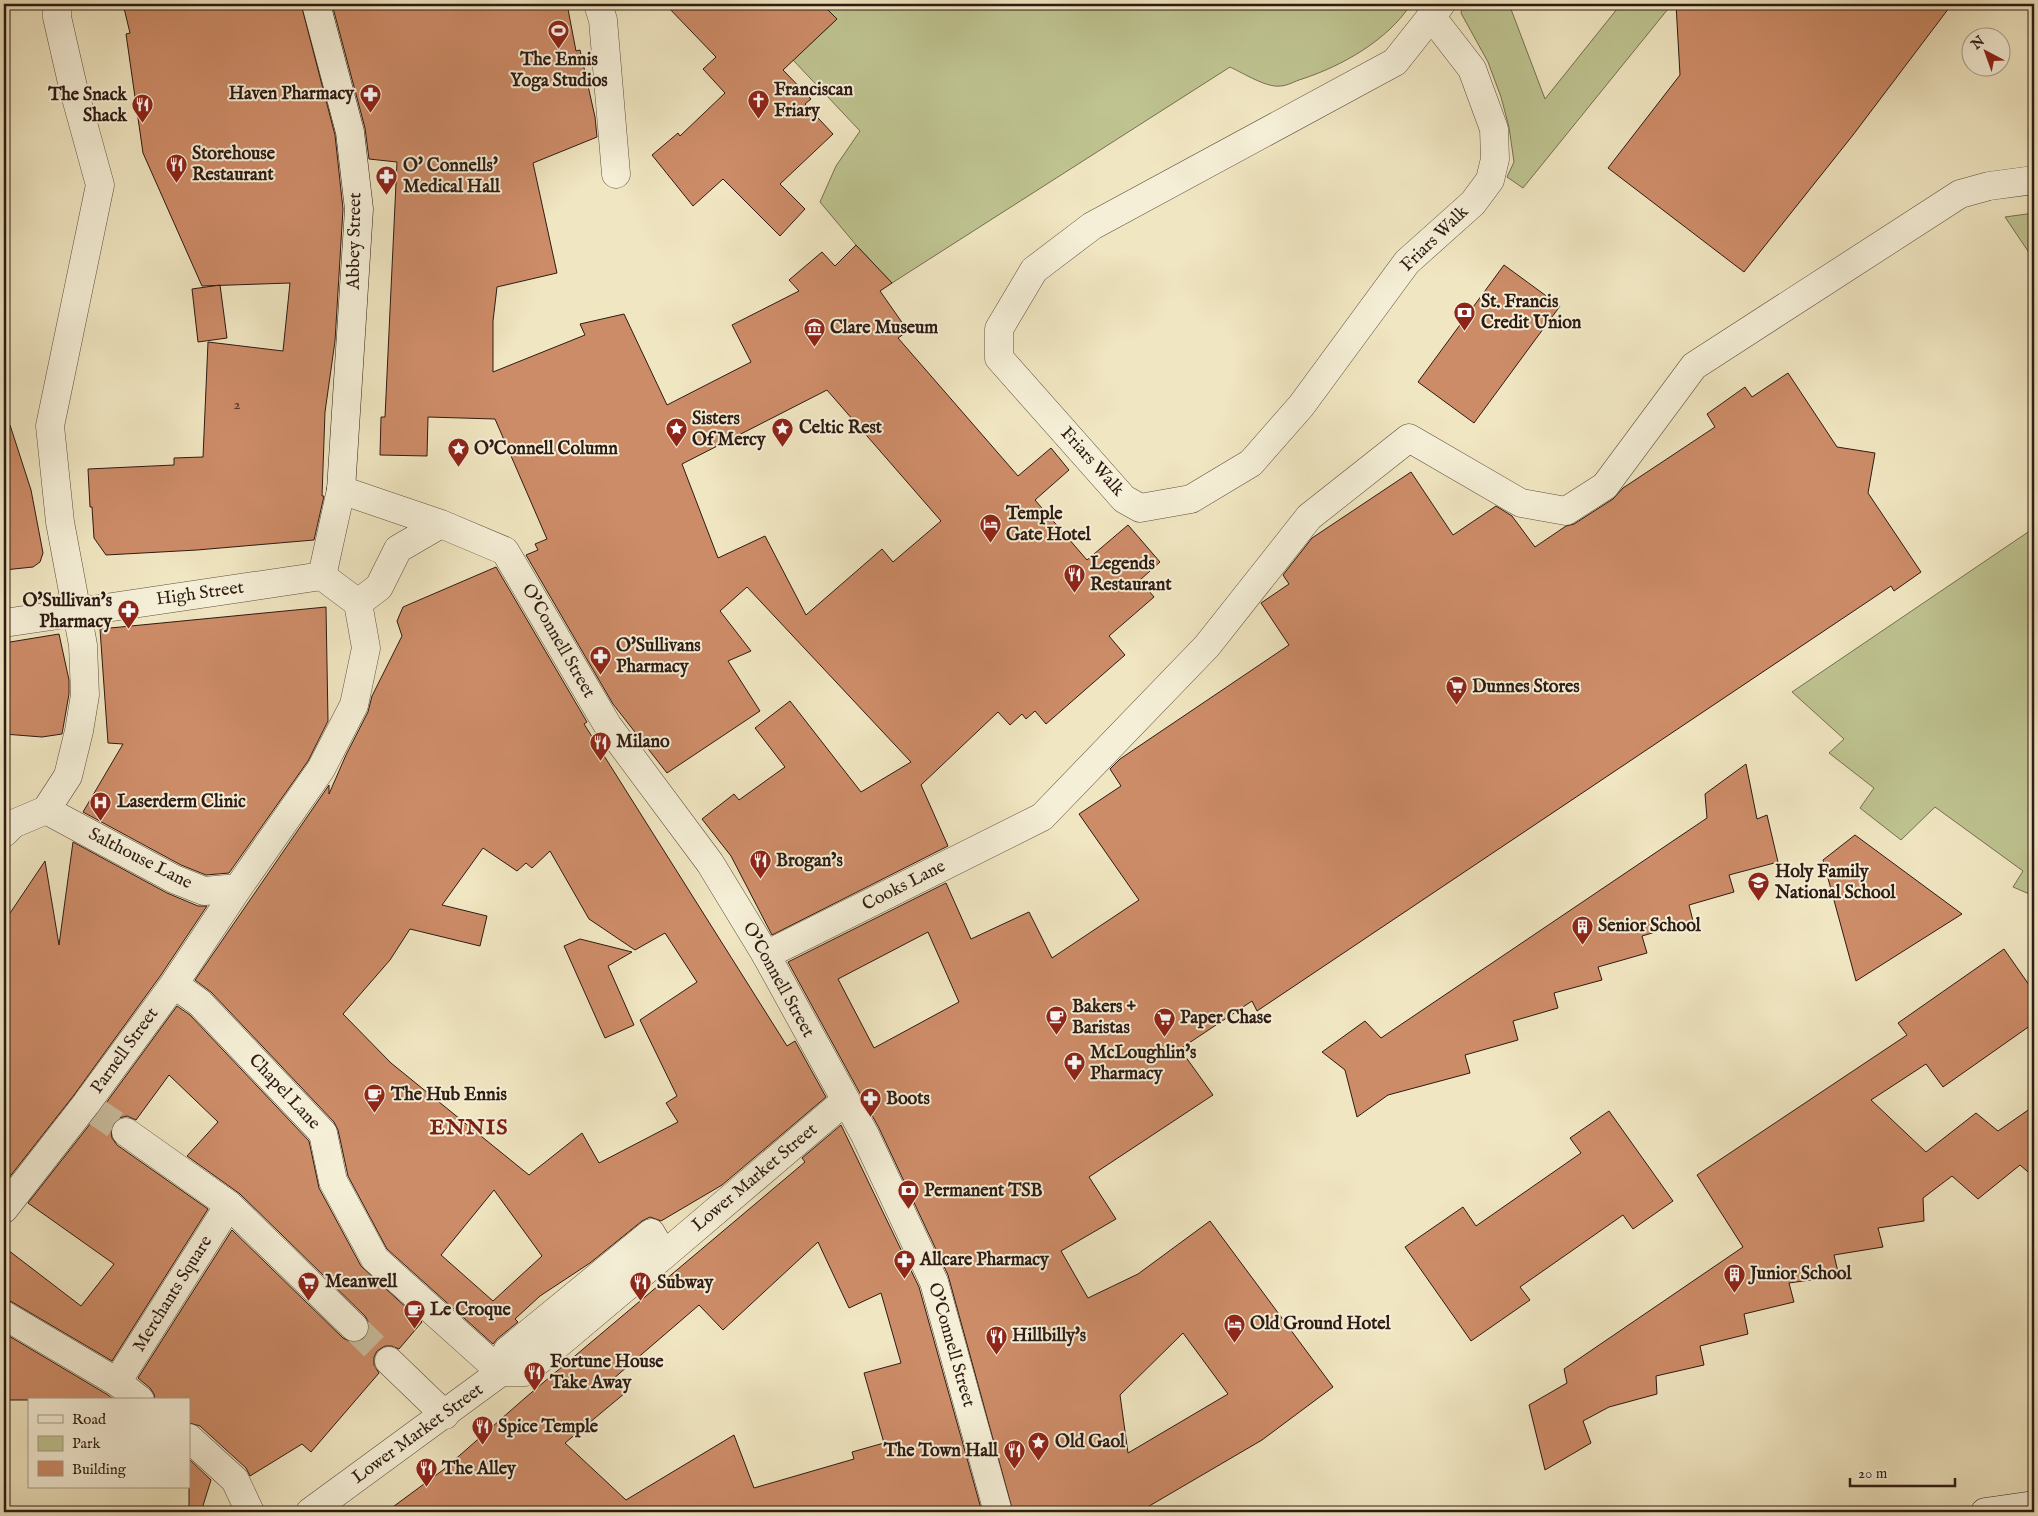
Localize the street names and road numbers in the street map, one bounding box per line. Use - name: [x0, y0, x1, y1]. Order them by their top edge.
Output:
- street label: Abbey Street: [343, 192, 367, 291]
- street label: Friars Walk: [1396, 201, 1474, 277]
- street label: Friars Walk: [1055, 422, 1129, 502]
- street label: High Street: [155, 576, 245, 612]
- street label: O'Connell Street: [516, 580, 600, 702]
- street label: Salthouse Lane: [84, 823, 196, 895]
- street label: Cooks Lane: [858, 855, 950, 917]
- street label: O'Connell Street: [737, 918, 819, 1042]
- street label: Parnell Street: [86, 1003, 164, 1099]
- street label: Chapel Lane: [243, 1049, 325, 1135]
- street label: Lower Market Street: [688, 1119, 822, 1237]
- street label: Merchants Square: [128, 1232, 218, 1356]
- street label: O'Connell Street: [922, 1280, 980, 1410]
- street label: Lower Market Street: [348, 1379, 488, 1489]

